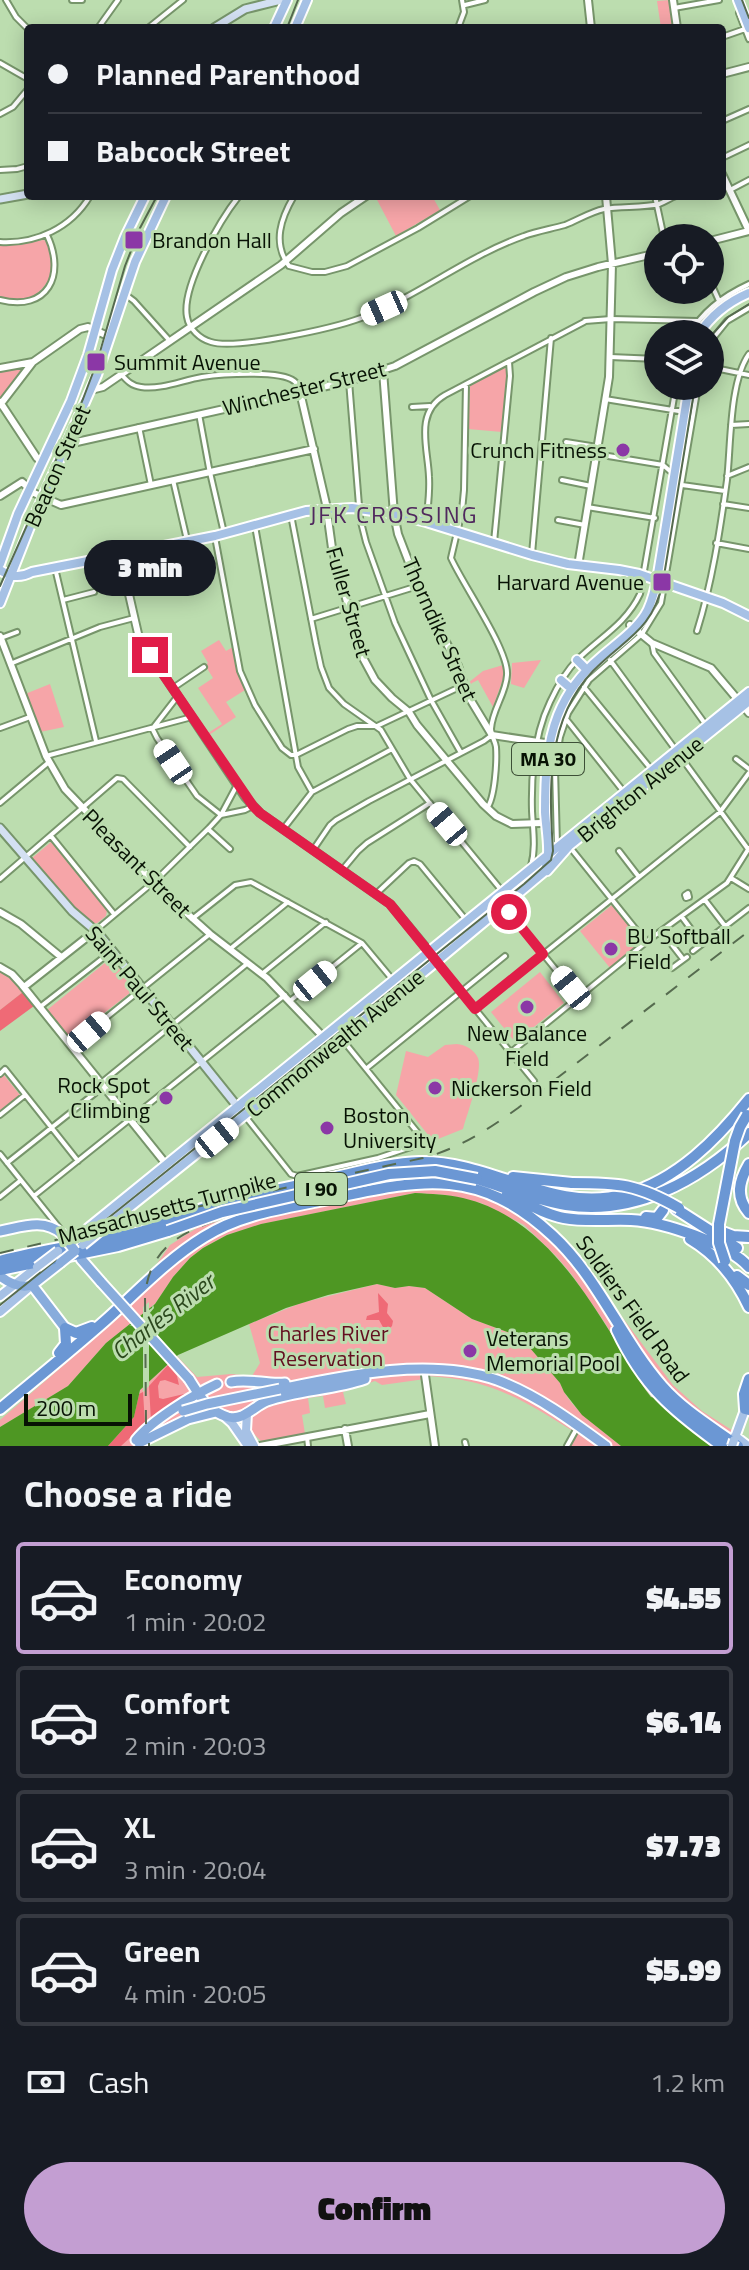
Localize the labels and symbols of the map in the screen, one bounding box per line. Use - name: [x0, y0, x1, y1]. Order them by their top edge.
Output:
- place label: Brandon Hall: [152, 223, 272, 257]
- marker: Brandon Hall: [123, 229, 145, 251]
- car: [357, 287, 411, 329]
- place label: Summit Avenue: [114, 345, 261, 379]
- marker: Summit Avenue: [85, 351, 107, 373]
- street label: Winchester Street: [219, 351, 389, 425]
- street label: Beacon Street: [15, 399, 99, 532]
- place label: Crunch Fitness: [470, 433, 607, 467]
- marker: Crunch Fitness: [614, 441, 632, 459]
- district label: JFK CROSSING: [309, 496, 479, 532]
- callout: 3 min: [84, 539, 216, 595]
- street label: Fuller Street: [317, 543, 381, 661]
- street label: Thorndike Street: [393, 552, 487, 706]
- place label: Harvard Avenue: [496, 565, 644, 599]
- marker: Harvard Avenue: [651, 571, 673, 593]
- route end: [132, 637, 168, 673]
- street label: Brighton Avenue: [570, 727, 710, 851]
- car: [150, 735, 196, 789]
- road number: MA 30: [512, 743, 584, 775]
- car: [422, 798, 472, 850]
- street label: Pleasant Street: [75, 801, 200, 926]
- route start: [491, 894, 527, 930]
- street label: Saint Paul Street: [77, 918, 203, 1058]
- place label: BU Softball Field: [627, 919, 731, 978]
- marker: BU Softball Field: [602, 940, 620, 958]
- car: [289, 957, 341, 1005]
- street label: Commonwealth Avenue: [239, 960, 431, 1126]
- car: [547, 962, 595, 1014]
- marker: New Balance Field: [518, 998, 536, 1016]
- car: [63, 1007, 115, 1057]
- place label: New Balance Field: [467, 1016, 587, 1075]
- place label: Rock Spot Climbing: [57, 1068, 150, 1127]
- place label: Nickerson Field: [451, 1071, 592, 1105]
- marker: Nickerson Field: [426, 1079, 444, 1097]
- marker: Rock Spot Climbing: [157, 1089, 175, 1107]
- place label: Boston University: [343, 1098, 437, 1157]
- car: [191, 1114, 243, 1162]
- marker: Boston University: [318, 1119, 336, 1137]
- street label: Massachusetts Turnpike: [54, 1163, 280, 1253]
- road number: I 90: [295, 1173, 347, 1205]
- street label: Soldiers Field Road: [568, 1228, 698, 1390]
- water label: Charles River: [103, 1262, 225, 1368]
- park label: Charles River Reservation: [267, 1316, 389, 1375]
- place label: Veterans Memorial Pool: [486, 1321, 620, 1380]
- marker: Veterans Memorial Pool: [461, 1342, 479, 1360]
- scale bar: [24, 1390, 132, 1426]

